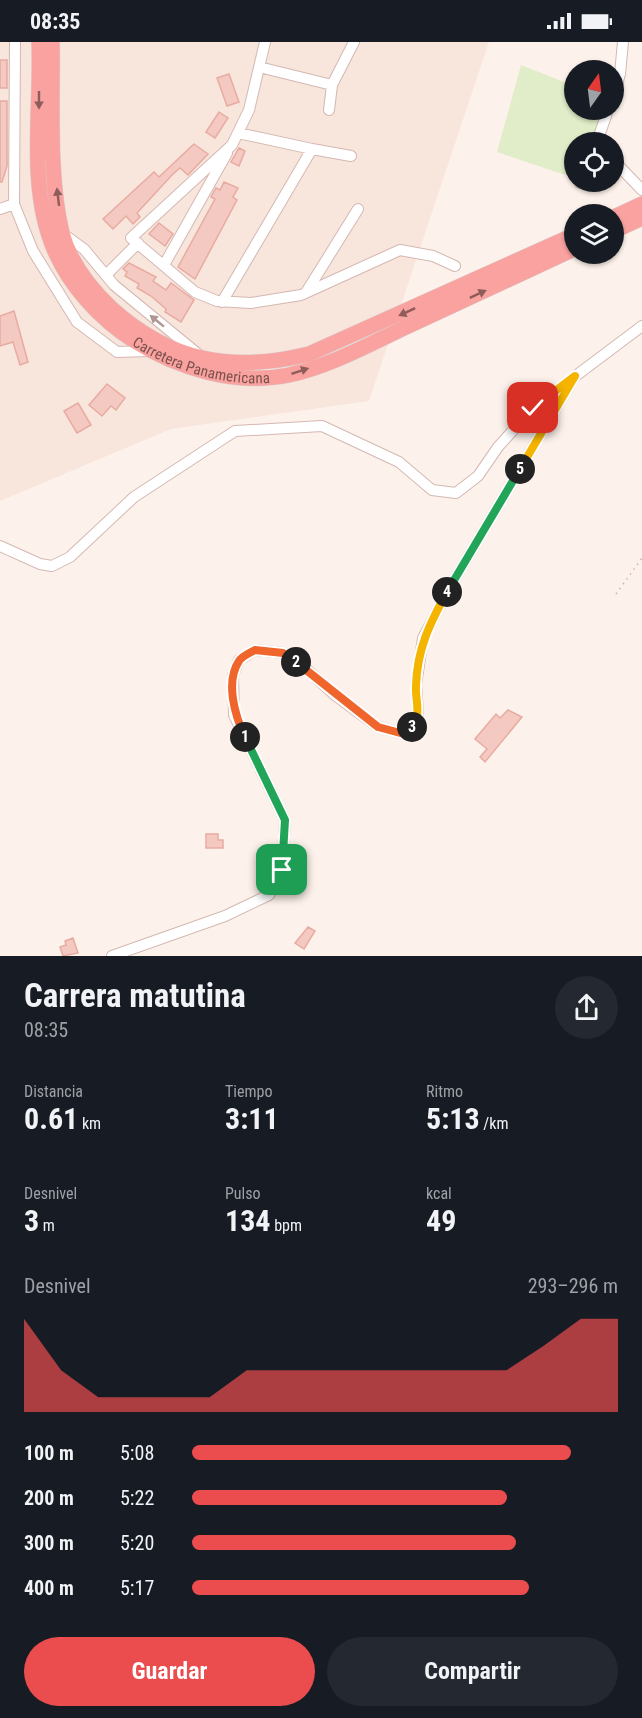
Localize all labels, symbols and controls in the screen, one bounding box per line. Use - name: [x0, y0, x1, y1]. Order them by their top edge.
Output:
- text: 08:35: [30, 9, 81, 34]
- north arrow: [564, 60, 624, 120]
- map controls: [564, 60, 624, 264]
- one-way arrow: [34, 91, 44, 110]
- button: locate: [564, 132, 624, 192]
- one-way arrow: [53, 188, 63, 207]
- button: layers: [564, 204, 624, 264]
- one-way arrow: [470, 289, 487, 298]
- one-way arrow: [398, 307, 415, 316]
- one-way arrow: [149, 315, 165, 328]
- street label: Carretera Panamericana: [129, 333, 270, 387]
- one-way arrow: [291, 366, 309, 375]
- pin: [507, 382, 558, 433]
- icon: check: [516, 391, 549, 424]
- pin: 5: [505, 454, 535, 484]
- text: 5: [516, 459, 524, 478]
- pin: 4: [432, 577, 462, 607]
- text: 4: [443, 582, 451, 601]
- pin: 2: [281, 647, 311, 677]
- text: 2: [292, 652, 300, 671]
- pin: 3: [397, 712, 427, 742]
- text: 3: [408, 717, 416, 736]
- pin: 1: [230, 722, 260, 752]
- text: 1: [241, 727, 249, 746]
- pin: [256, 844, 307, 895]
- icon: arrive: [265, 853, 298, 886]
- text: Carrera matutina: [24, 976, 246, 1015]
- button: share: [555, 976, 618, 1039]
- text: 08:35: [24, 1018, 68, 1042]
- text: Distancia: [24, 1082, 83, 1101]
- text: Tiempo: [225, 1082, 272, 1101]
- text: Ritmo: [426, 1082, 463, 1101]
- text: 0.61: [24, 1101, 78, 1136]
- text: 3:11: [225, 1101, 279, 1136]
- text: 5:13: [426, 1101, 480, 1136]
- text: km: [78, 1114, 101, 1133]
- text: /km: [480, 1114, 509, 1133]
- text: Desnivel: [24, 1184, 77, 1203]
- text: Pulso: [225, 1184, 261, 1203]
- text: kcal: [426, 1184, 452, 1203]
- text: 3: [24, 1203, 39, 1238]
- text: 134: [225, 1203, 270, 1238]
- text: 49: [426, 1203, 456, 1238]
- text: m: [39, 1216, 55, 1235]
- text: bpm: [270, 1216, 302, 1235]
- text: Desnivel: [24, 1274, 91, 1298]
- text: 293–296 m: [528, 1274, 618, 1298]
- text: 100 m: [24, 1441, 74, 1465]
- text: 5:08: [120, 1441, 154, 1465]
- text: 200 m: [24, 1486, 74, 1510]
- text: 5:22: [120, 1486, 154, 1510]
- text: 300 m: [24, 1531, 74, 1555]
- text: 5:20: [120, 1531, 154, 1555]
- text: 400 m: [24, 1576, 74, 1600]
- text: 5:17: [120, 1576, 154, 1600]
- button: Guardar: [24, 1637, 315, 1706]
- button: Compartir: [327, 1637, 618, 1706]

